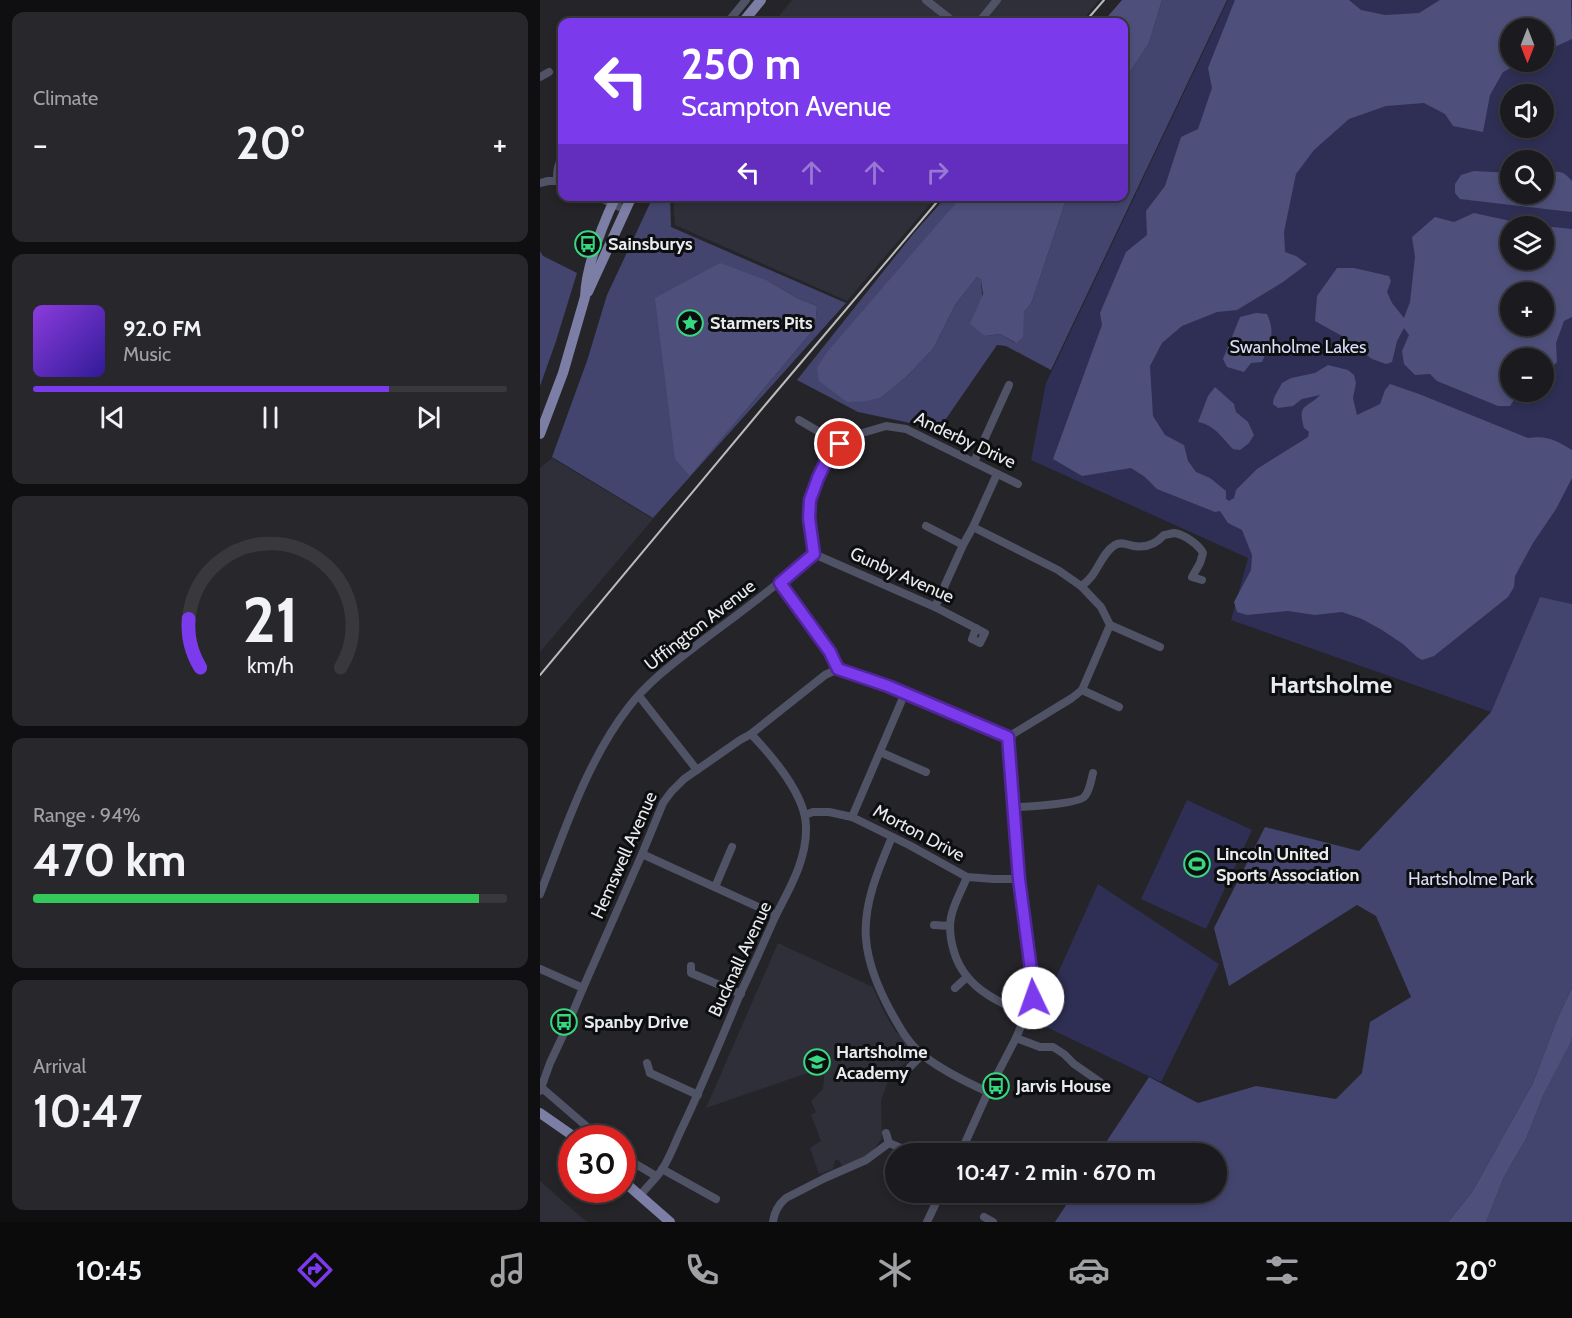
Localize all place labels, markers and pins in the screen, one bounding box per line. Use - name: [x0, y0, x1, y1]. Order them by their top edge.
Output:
- bus stop icon: Sainsburys: [573, 229, 603, 259]
- place label: Sainsburys: [608, 233, 693, 255]
- place icon: Starmers Pits: [675, 308, 705, 338]
- place label: Starmers Pits: [710, 312, 813, 334]
- pin: [814, 418, 865, 469]
- place label: Lincoln United Sports Association: [1216, 843, 1359, 886]
- sports icon: Lincoln United Sports Association: [1182, 849, 1212, 879]
- bus stop icon: Spanby Drive: [549, 1007, 579, 1037]
- place label: Spanby Drive: [584, 1011, 688, 1033]
- place label: Hartsholme Academy: [836, 1041, 928, 1084]
- school or university icon: Hartsholme Academy: [802, 1047, 832, 1077]
- bus stop icon: Jarvis House: [981, 1071, 1011, 1101]
- place label: Jarvis House: [1015, 1075, 1111, 1097]

